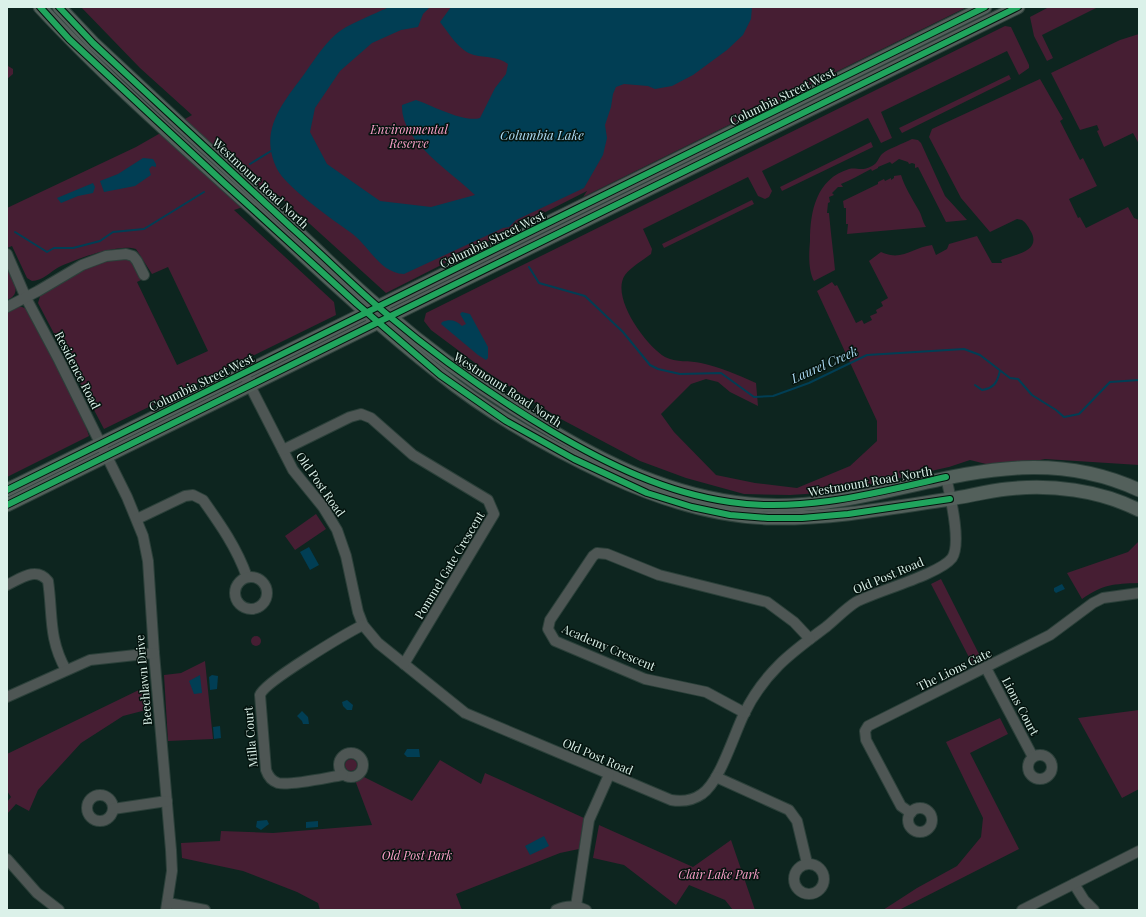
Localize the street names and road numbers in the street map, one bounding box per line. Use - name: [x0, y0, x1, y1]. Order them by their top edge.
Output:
- street label: Columbia Street West: [727, 63, 838, 128]
- street label: Westmount Road North: [209, 134, 312, 232]
- street label: Columbia Street West: [437, 206, 548, 271]
- street label: Residence Road: [52, 328, 104, 412]
- street label: Westmount Road North: [450, 347, 565, 430]
- street label: Columbia Street West: [146, 349, 257, 414]
- street label: Old Post Road: [293, 449, 349, 519]
- street label: Westmount Road North: [806, 462, 933, 500]
- street label: Pommel Gate Crescent: [410, 508, 488, 622]
- street label: Old Post Road: [850, 553, 926, 597]
- street label: Academy Crescent: [559, 620, 659, 674]
- street label: Beechlawn Drive: [131, 634, 155, 726]
- street label: The Lions Gate: [914, 644, 994, 694]
- street label: Lions Court: [999, 674, 1043, 739]
- street label: Milla Court: [239, 705, 261, 768]
- street label: Old Post Road: [560, 734, 636, 778]

